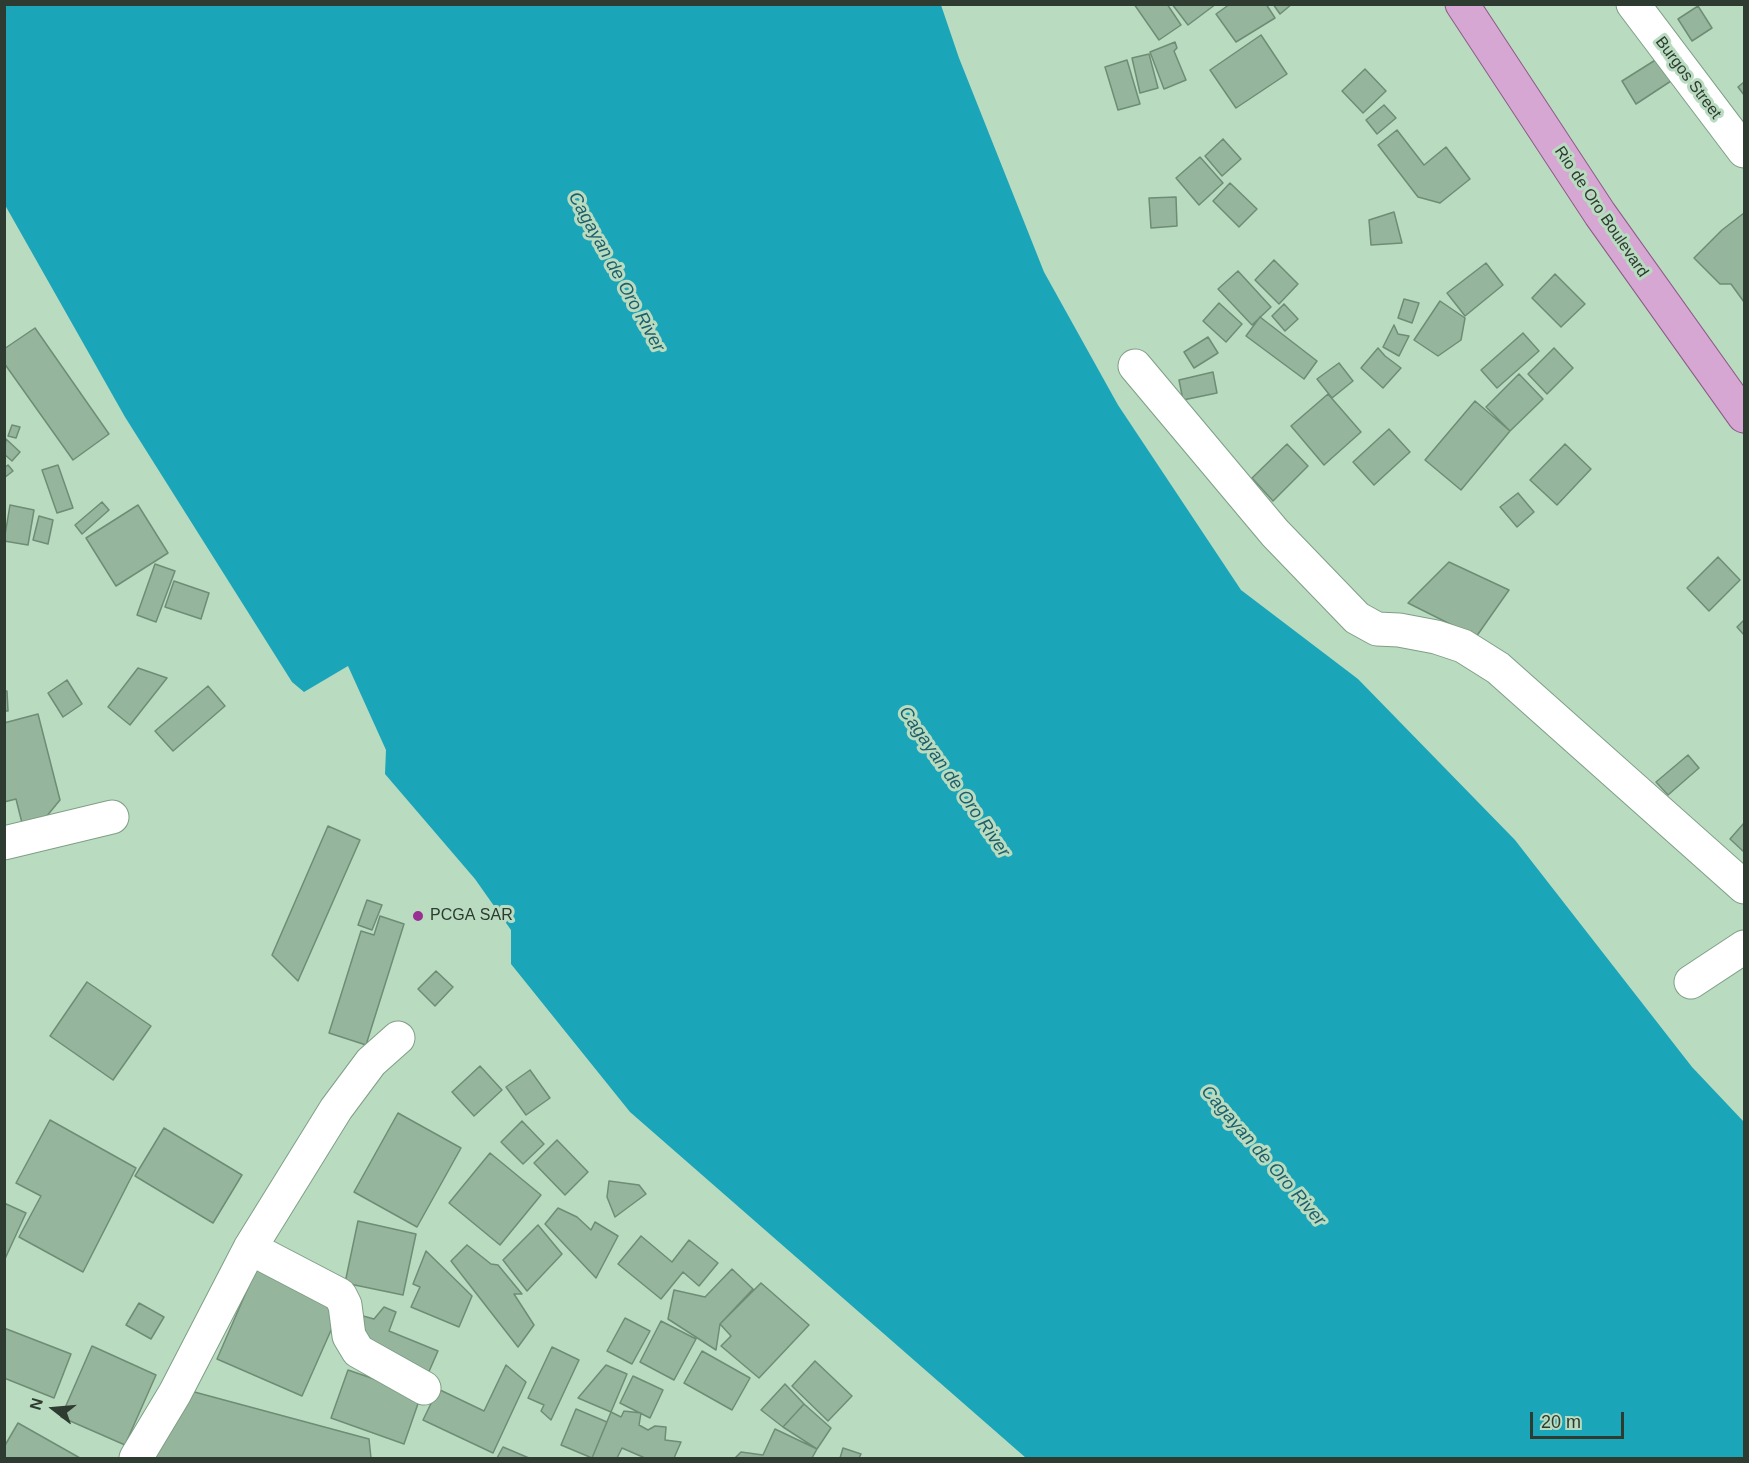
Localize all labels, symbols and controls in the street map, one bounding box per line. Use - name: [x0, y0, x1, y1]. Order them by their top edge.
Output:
- street label: Burgos Street: [1651, 33, 1725, 123]
- street label: Rio de Oro Boulevard: [1550, 143, 1652, 281]
- water label: Cagayan de Oro River: [563, 188, 669, 356]
- water label: Cagayan de Oro River: [894, 702, 1014, 862]
- place label: PCGA SAR: [430, 906, 513, 926]
- marker: PCGA SAR: [411, 909, 425, 923]
- water label: Cagayan de Oro River: [1196, 1081, 1330, 1231]
- north arrow: [24, 1379, 84, 1439]
- text: N: [26, 1396, 46, 1412]
- scale bar: [1533, 1400, 1628, 1438]
- text: 20 m: [1541, 1412, 1581, 1432]

